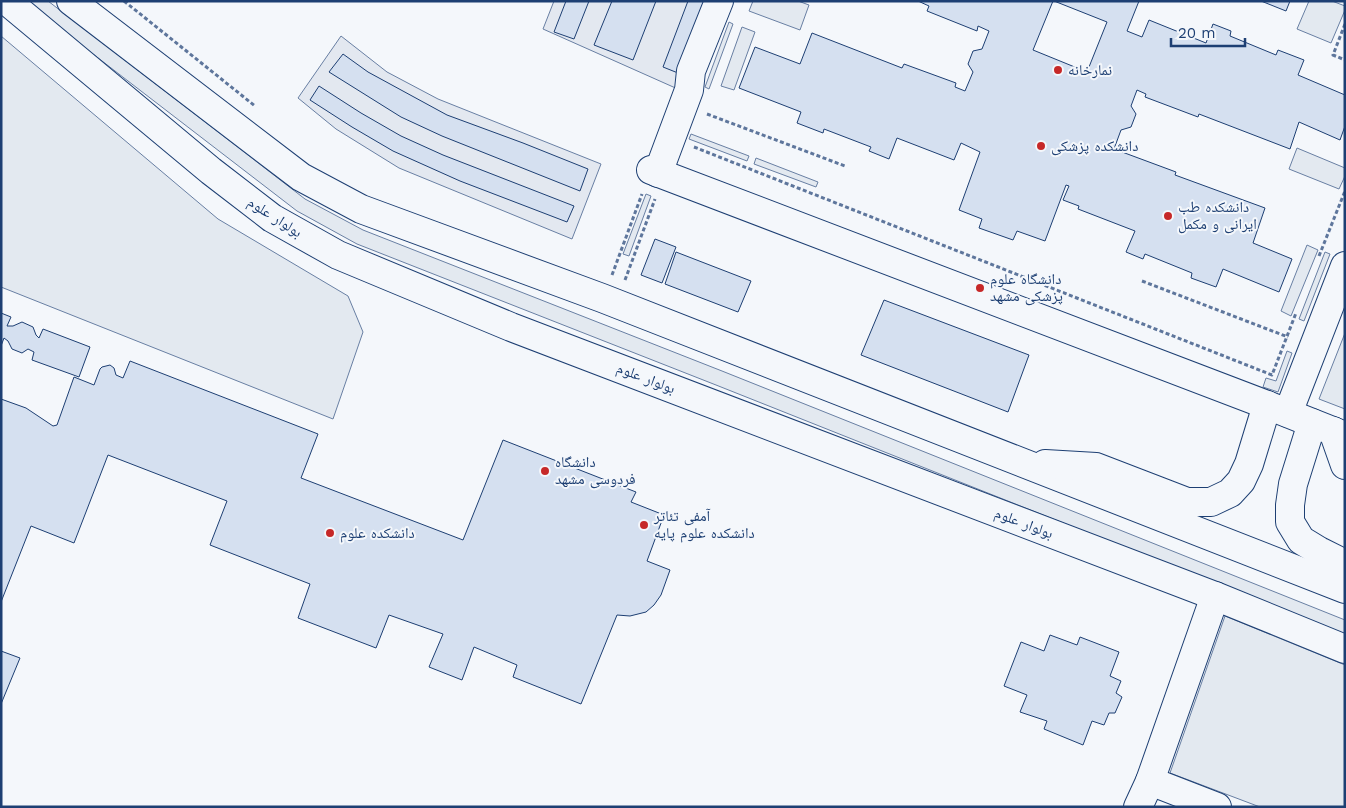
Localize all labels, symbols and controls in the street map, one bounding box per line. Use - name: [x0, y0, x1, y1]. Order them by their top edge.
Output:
- scale bar: [1171, 15, 1245, 47]
- text: 20 m: [1178, 24, 1216, 42]
- place label: نمارخانه: [1068, 61, 1112, 79]
- marker: نمارخانه: [1052, 64, 1064, 76]
- place label: دانشکده پزشکی: [1051, 137, 1138, 156]
- marker: دانشکده پزشکی: [1035, 140, 1047, 152]
- street label: بولوار علوم: [244, 193, 306, 242]
- place label: دانشکده طب ایرانی و مکمل: [1178, 198, 1257, 234]
- marker: دانشکده طب ایرانی و مکمل: [1162, 210, 1174, 222]
- place label: دانشگاه علوم پزشکی مشهد: [990, 270, 1063, 306]
- marker: دانشگاه علوم پزشکی مشهد: [974, 282, 986, 294]
- street label: بولوار علوم: [614, 359, 678, 398]
- place label: دانشگاه فردوسی مشهد: [555, 453, 636, 489]
- marker: دانشگاه فردوسی مشهد: [539, 465, 551, 477]
- street label: بولوار علوم: [992, 504, 1056, 543]
- place label: آمفی تئاتر دانشکده علوم پایه: [653, 507, 755, 543]
- marker: آمفی تئاتر دانشکده علوم پایه: [638, 519, 650, 531]
- place label: دانشکده علوم: [340, 524, 415, 543]
- marker: دانشکده علوم: [324, 527, 336, 539]

